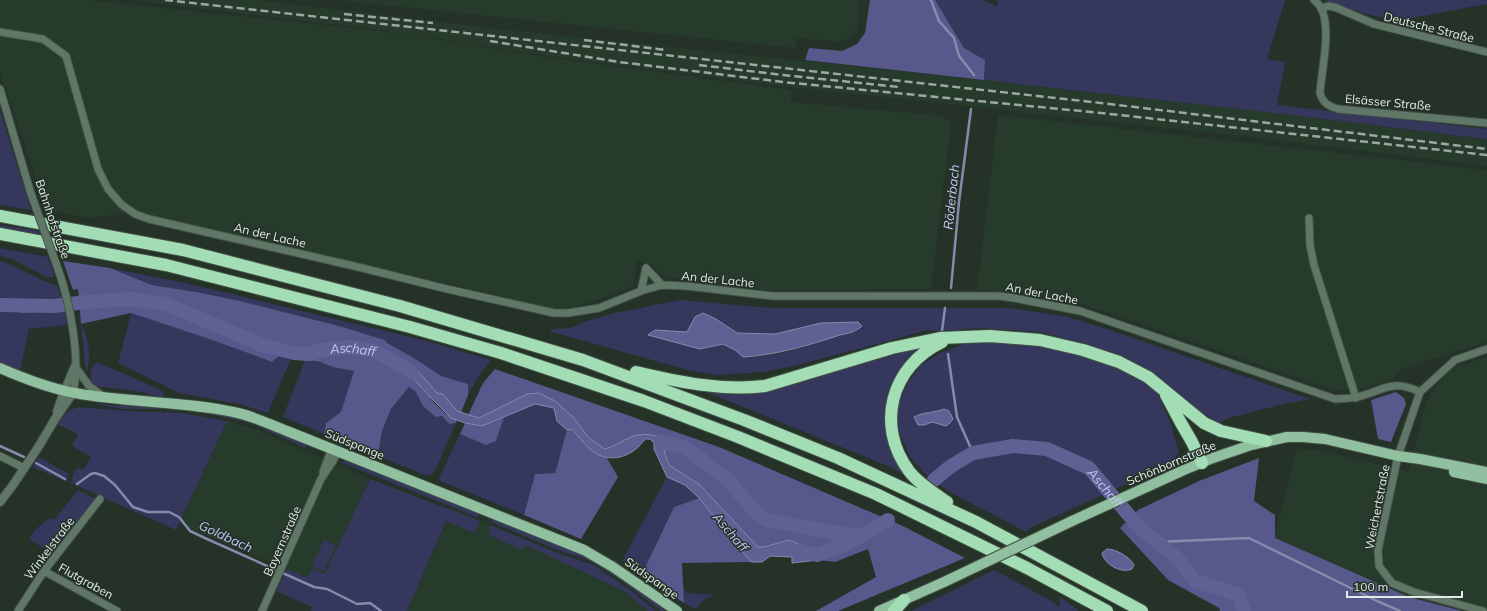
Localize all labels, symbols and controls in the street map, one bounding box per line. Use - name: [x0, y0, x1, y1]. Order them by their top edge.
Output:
- street label: Deutsche Straße: [1382, 9, 1476, 45]
- street label: Elsässer Straße: [1344, 91, 1432, 113]
- water label: Röderbach: [940, 164, 962, 230]
- street label: Bahnhofstraße: [32, 177, 74, 261]
- street label: An der Lache: [233, 219, 307, 251]
- street label: An der Lache: [681, 268, 755, 290]
- street label: An der Lache: [1005, 279, 1079, 307]
- water label: Aschaff: [328, 339, 379, 359]
- street label: Südspange: [323, 425, 387, 463]
- street label: Schönbornstraße: [1124, 437, 1218, 489]
- street label: Weichertstraße: [1361, 463, 1393, 551]
- water label: Aschaff: [1084, 464, 1128, 512]
- street label: Bayernstraße: [260, 504, 304, 578]
- water label: Aschaff: [709, 508, 753, 556]
- street label: Winkelstraße: [21, 514, 77, 582]
- water label: Goldbach: [197, 517, 255, 555]
- street label: Südspange: [622, 554, 682, 602]
- street label: Flutgraben: [56, 560, 116, 602]
- scale bar: [1347, 573, 1462, 599]
- text: 100 m: [1353, 579, 1388, 594]

